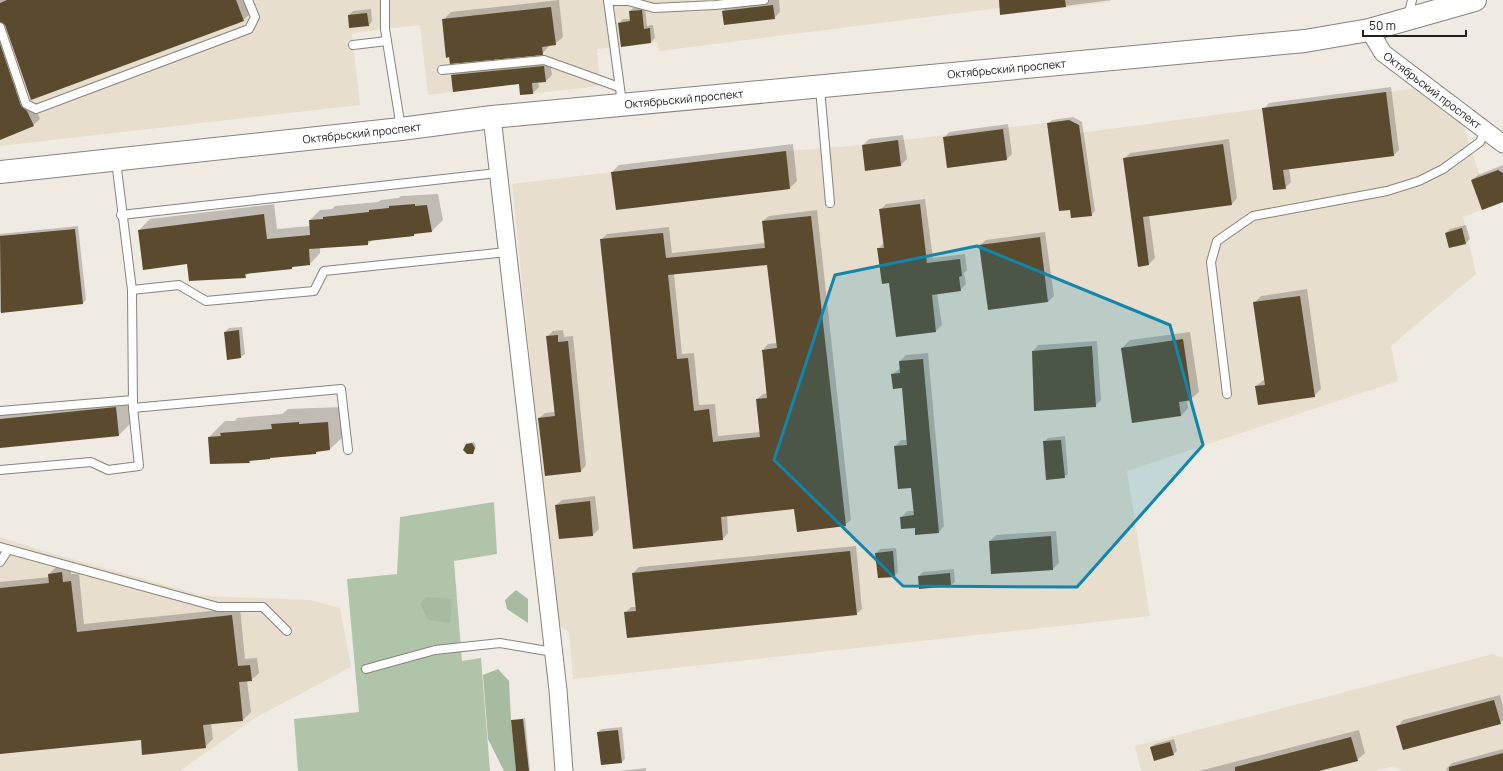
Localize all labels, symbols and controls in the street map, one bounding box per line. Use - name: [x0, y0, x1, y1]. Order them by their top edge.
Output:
- scale bar: [1363, 12, 1466, 38]
- text: 50 m: [1369, 17, 1396, 34]
- street label: Октябрьский проспект: [1381, 48, 1485, 132]
- street label: Октябрьский проспект: [947, 55, 1067, 81]
- street label: Октябрьский проспект: [624, 85, 744, 112]
- street label: Октябрьский проспект: [302, 118, 422, 147]

